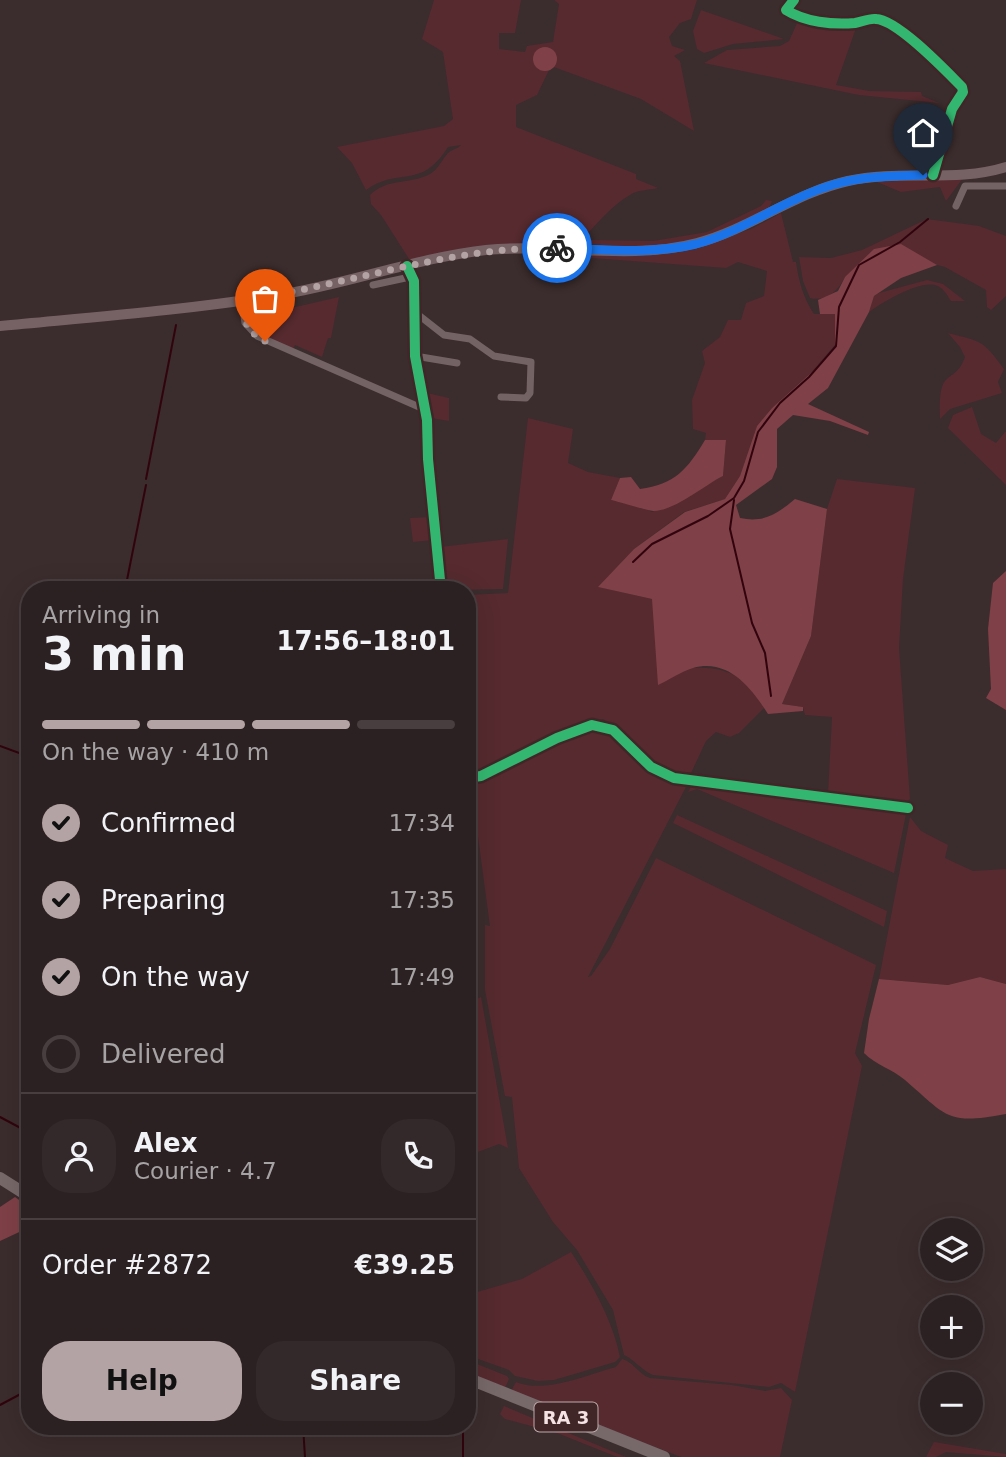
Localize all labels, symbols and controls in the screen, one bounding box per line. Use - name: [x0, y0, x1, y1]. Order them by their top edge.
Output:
- pin: [893, 103, 953, 175]
- icon: home: [904, 114, 942, 152]
- courier: [522, 213, 592, 283]
- icon: bike: [538, 229, 576, 267]
- pin: [235, 269, 295, 341]
- icon: bag: [246, 280, 284, 318]
- text: Arriving in: [42, 602, 160, 628]
- text: 17:56–18:01: [276, 626, 455, 656]
- text: 3 min: [42, 627, 186, 681]
- text: On the way · 410 m: [42, 739, 269, 765]
- icon: check: [42, 804, 80, 842]
- text: Confirmed: [101, 808, 236, 838]
- text: 17:34: [389, 810, 455, 836]
- icon: check: [42, 881, 80, 919]
- text: Preparing: [101, 885, 226, 915]
- text: 17:35: [389, 887, 455, 913]
- icon: check: [42, 958, 80, 996]
- text: On the way: [101, 962, 250, 992]
- text: 17:49: [389, 964, 455, 990]
- text: Delivered: [101, 1039, 225, 1069]
- button: person: [42, 1119, 116, 1193]
- button: phone: [381, 1119, 455, 1193]
- text: Alex: [134, 1128, 197, 1158]
- text: Courier · 4.7: [134, 1158, 277, 1184]
- map controls: [920, 1218, 983, 1435]
- button: layers: [920, 1218, 983, 1281]
- text: Order #2872: [42, 1250, 212, 1280]
- text: €39.25: [355, 1250, 455, 1280]
- button: +: [920, 1295, 983, 1358]
- button: Help: [42, 1341, 242, 1421]
- button: Share: [256, 1341, 455, 1421]
- button: −: [920, 1372, 983, 1435]
- road number: RA 3: [534, 1402, 598, 1432]

